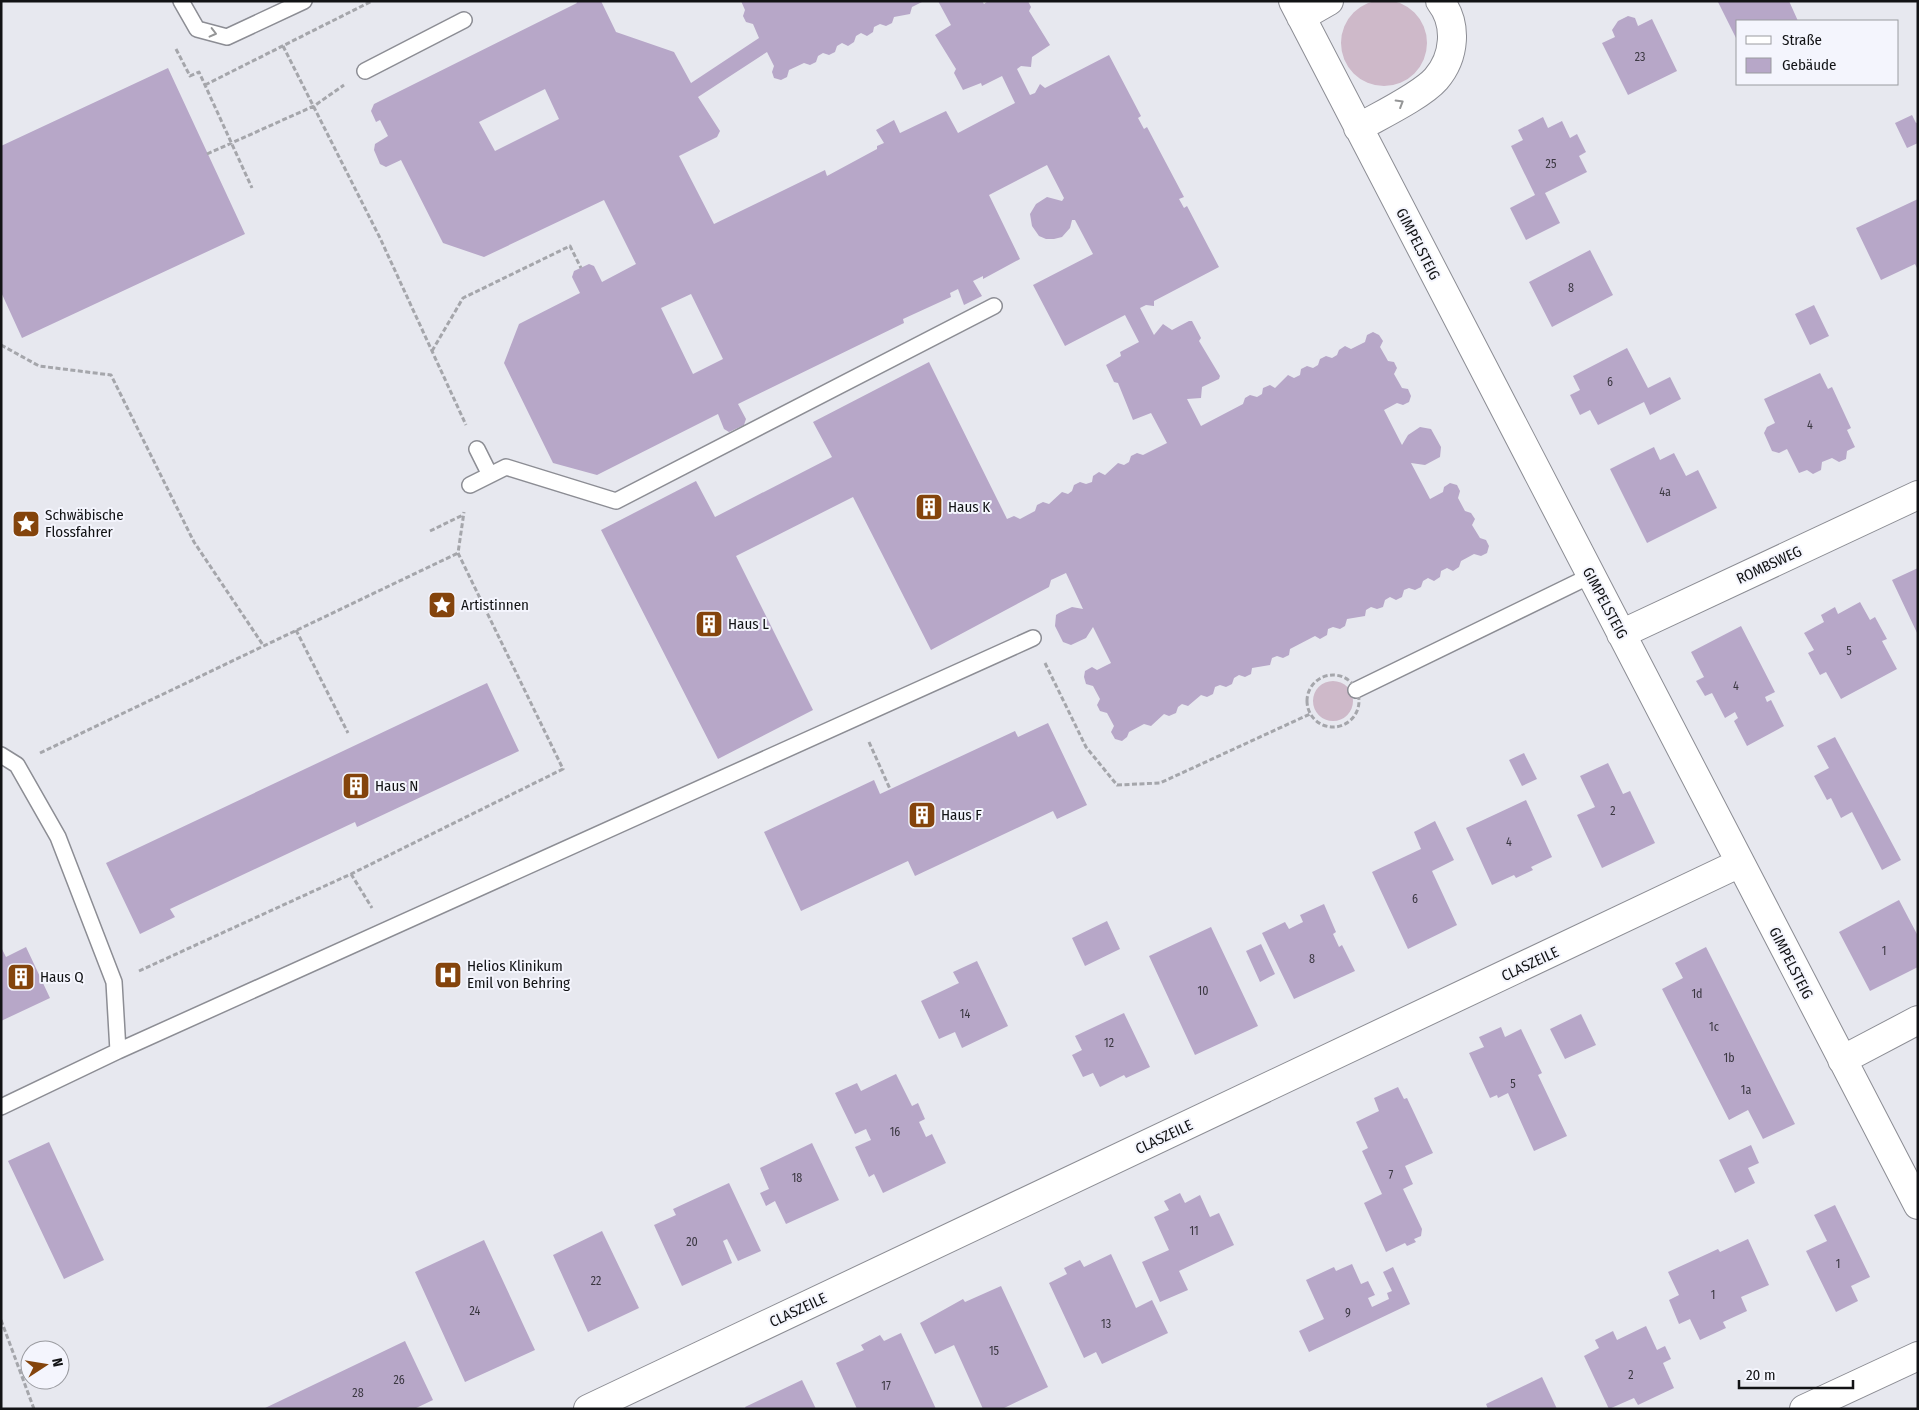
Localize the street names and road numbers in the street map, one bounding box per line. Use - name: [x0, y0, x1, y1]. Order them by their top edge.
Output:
- street label: GIMPELSTEIG: [1392, 205, 1444, 283]
- street label: ROMBSWEG: [1734, 542, 1804, 588]
- street label: GIMPELSTEIG: [1579, 564, 1631, 642]
- street label: GIMPELSTEIG: [1765, 924, 1817, 1002]
- street label: CLASZEILE: [1499, 943, 1561, 985]
- street label: CLASZEILE: [1133, 1116, 1195, 1158]
- street label: CLASZEILE: [767, 1289, 829, 1331]

